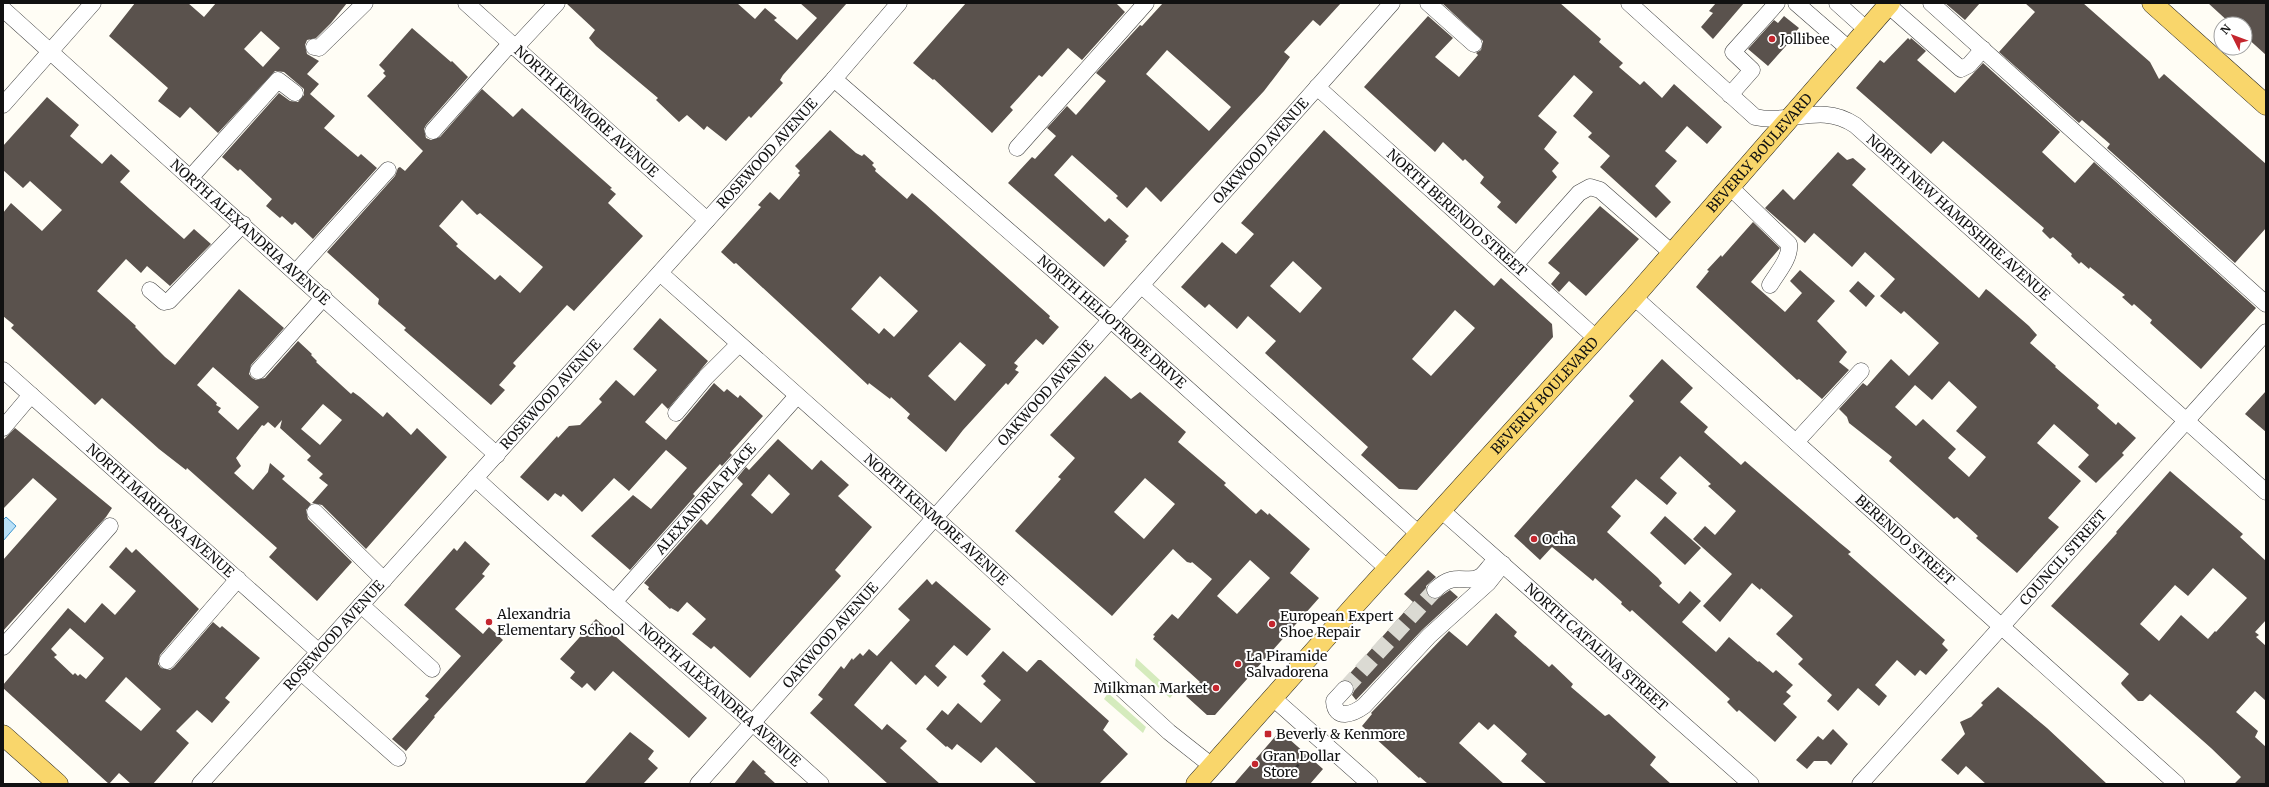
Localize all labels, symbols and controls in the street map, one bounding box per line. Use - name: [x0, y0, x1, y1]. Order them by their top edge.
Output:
- north arrow: [2213, 16, 2253, 56]
- text: N: [2217, 21, 2234, 37]
- place label: Jollibee: [1779, 30, 1830, 48]
- marker: Jollibee: [1767, 34, 1777, 44]
- street label: NORTH KENMORE AVENUE: [511, 42, 662, 181]
- street label: BEVERLY BOULEVARD: [1703, 89, 1816, 216]
- street label: ROSEWOOD AVENUE: [713, 94, 821, 212]
- street label: OAKWOOD AVENUE: [1209, 94, 1312, 208]
- street label: NORTH NEW HAMPSHIRE AVENUE: [1863, 131, 2054, 304]
- street label: NORTH BERENDO STREET: [1383, 145, 1531, 280]
- street label: NORTH ALEXANDRIA AVENUE: [167, 155, 334, 309]
- street label: NORTH HELIOTROPE DRIVE: [1034, 251, 1190, 392]
- street label: BEVERLY BOULEVARD: [1487, 333, 1603, 458]
- street label: ROSEWOOD AVENUE: [496, 335, 605, 453]
- street label: OAKWOOD AVENUE: [994, 336, 1097, 450]
- street label: ALEXANDRIA PLACE: [651, 439, 760, 559]
- street label: NORTH MARIPOSA AVENUE: [83, 440, 238, 581]
- street label: NORTH KENMORE AVENUE: [860, 450, 1012, 589]
- street label: BERENDO STREET: [1852, 491, 1959, 589]
- street label: COUNCIL STREET: [2016, 506, 2111, 609]
- place label: Ocha: [1542, 530, 1577, 548]
- marker: Ocha: [1529, 534, 1539, 544]
- street label: ROSEWOOD AVENUE: [279, 576, 388, 694]
- street label: OAKWOOD AVENUE: [778, 579, 882, 692]
- street label: NORTH CATALINA STREET: [1521, 579, 1671, 715]
- place label: Alexandria Elementary School: [496, 605, 625, 639]
- place label: European Expert Shoe Repair: [1280, 607, 1394, 641]
- marker: Alexandria Elementary School: [484, 617, 494, 627]
- street label: NORTH ALEXANDRIA AVENUE: [635, 619, 805, 771]
- marker: European Expert Shoe Repair: [1267, 619, 1277, 629]
- place label: La Piramide Salvadorena: [1246, 647, 1329, 681]
- marker: La Piramide Salvadorena: [1233, 659, 1243, 669]
- place label: Milkman Market: [1094, 679, 1209, 697]
- marker: Milkman Market: [1211, 683, 1221, 693]
- place label: Beverly & Kenmore: [1276, 725, 1405, 743]
- marker: Beverly & Kenmore: [1263, 729, 1273, 739]
- place label: Gran Dollar Store: [1263, 747, 1341, 781]
- marker: Gran Dollar Store: [1250, 759, 1260, 769]

